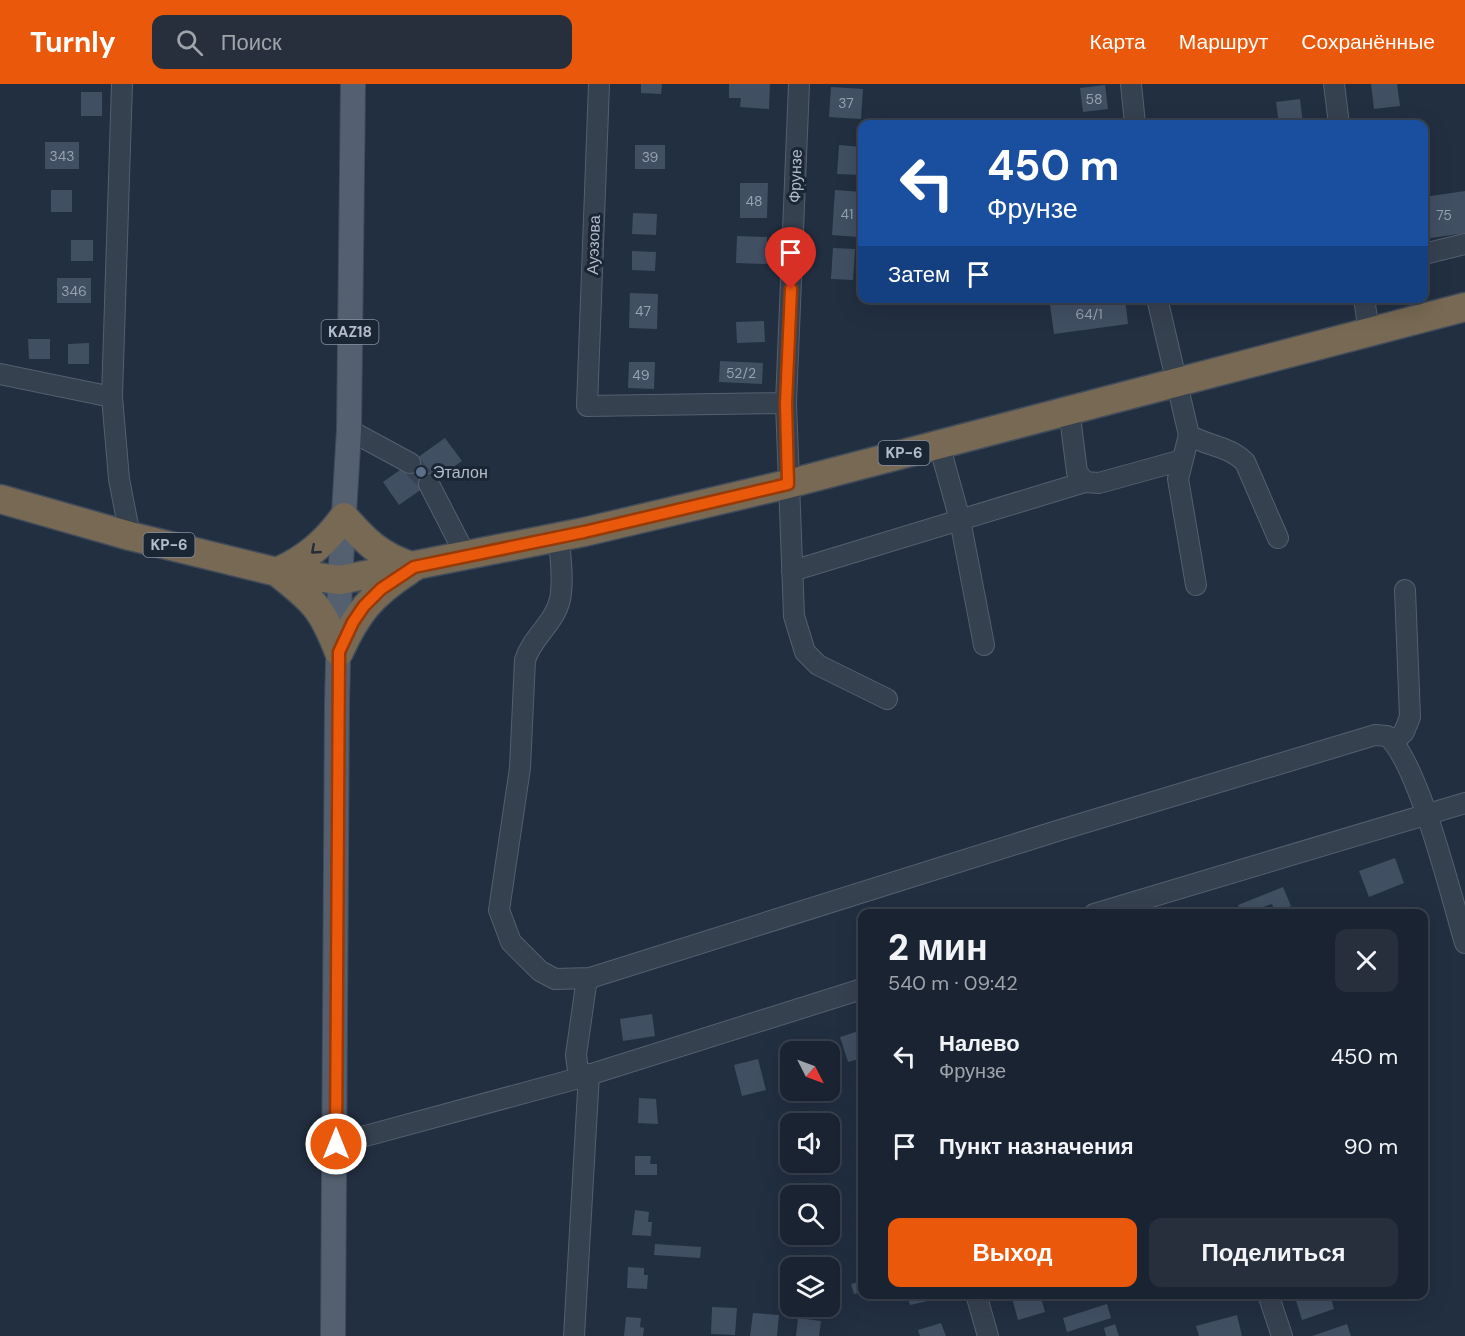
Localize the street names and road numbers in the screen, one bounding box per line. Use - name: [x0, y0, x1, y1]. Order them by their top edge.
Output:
- street label: Фрунзе: [784, 149, 807, 203]
- street label: Ауэзова: [582, 215, 605, 275]
- road number: KAZ18: [322, 320, 378, 344]
- road number: KP-6: [878, 441, 930, 465]
- road number: KP-6: [144, 533, 195, 557]

